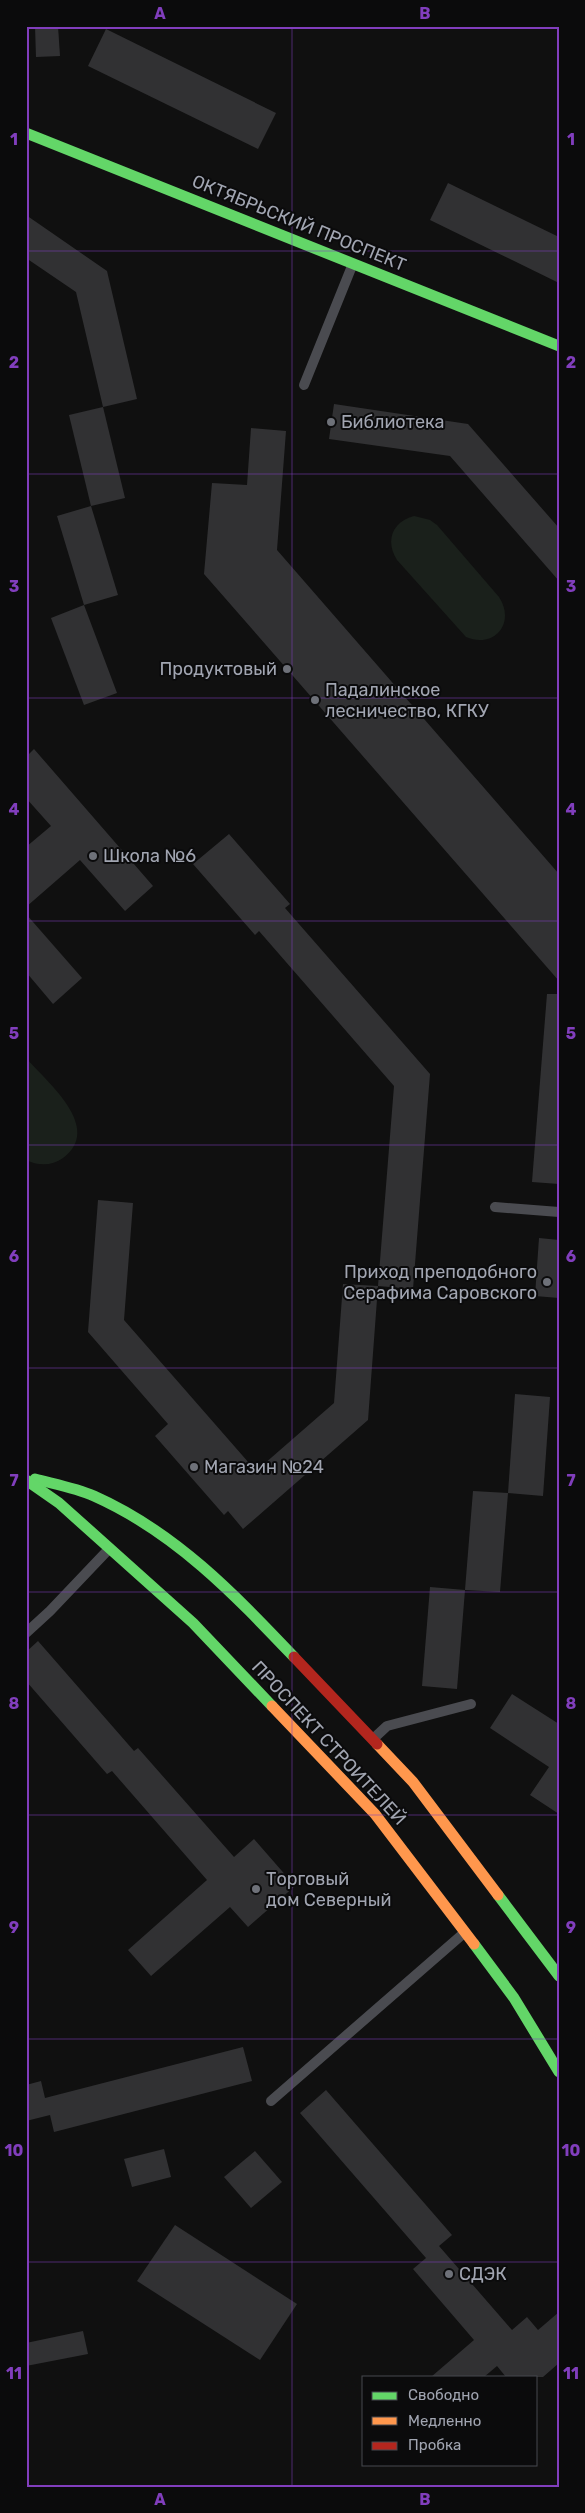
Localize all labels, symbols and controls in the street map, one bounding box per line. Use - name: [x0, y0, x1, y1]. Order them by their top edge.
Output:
- text: A: [154, 4, 166, 23]
- text: B: [419, 4, 431, 23]
- text: 1: [10, 130, 18, 149]
- text: 1: [567, 130, 575, 149]
- street label: ОКТЯБРЬСКИЙ ПРОСПЕКТ: [189, 170, 409, 276]
- text: 2: [9, 353, 19, 372]
- text: 2: [566, 353, 576, 372]
- place label: Библиотека: [341, 411, 445, 433]
- marker: Библиотека: [325, 416, 337, 428]
- text: 3: [9, 577, 19, 596]
- text: 3: [566, 577, 576, 596]
- place label: Продуктовый: [159, 658, 277, 680]
- marker: Продуктовый: [281, 663, 293, 675]
- place label: Падалинское лесничество, КГКУ: [325, 679, 489, 722]
- marker: Падалинское лесничество, КГКУ: [309, 694, 321, 706]
- text: 4: [9, 800, 20, 819]
- text: 4: [566, 800, 577, 819]
- place label: Школа №6: [103, 845, 196, 867]
- marker: Школа №6: [87, 850, 99, 862]
- text: 5: [9, 1024, 19, 1043]
- text: 5: [566, 1024, 576, 1043]
- text: 6: [9, 1247, 19, 1266]
- text: 6: [566, 1247, 576, 1266]
- place label: Приход преподобного Серафима Саровского: [343, 1261, 537, 1304]
- marker: Приход преподобного Серафима Саровского: [541, 1276, 553, 1288]
- place label: Магазин №24: [204, 1456, 324, 1478]
- marker: Магазин №24: [188, 1461, 200, 1473]
- text: 7: [9, 1471, 19, 1490]
- text: 7: [566, 1471, 576, 1490]
- street label: ПРОСПЕКТ СТРОИТЕЛЕЙ: [247, 1656, 411, 1830]
- text: 8: [9, 1694, 20, 1713]
- text: 8: [566, 1694, 577, 1713]
- place label: Торговый дом Северный: [266, 1868, 391, 1911]
- marker: Торговый дом Северный: [250, 1883, 262, 1895]
- text: 9: [9, 1918, 19, 1937]
- text: 9: [566, 1918, 576, 1937]
- text: 10: [5, 2141, 24, 2160]
- text: 10: [562, 2141, 581, 2160]
- place label: СДЭК: [459, 2263, 507, 2285]
- marker: СДЭК: [443, 2268, 455, 2280]
- text: 11: [6, 2364, 22, 2383]
- text: 11: [563, 2364, 579, 2383]
- legend: [362, 2376, 538, 2466]
- text: Свободно: [408, 2386, 479, 2404]
- text: Медленно: [408, 2412, 481, 2430]
- text: Пробка: [408, 2436, 461, 2454]
- text: A: [154, 2490, 166, 2509]
- text: B: [419, 2490, 431, 2509]

